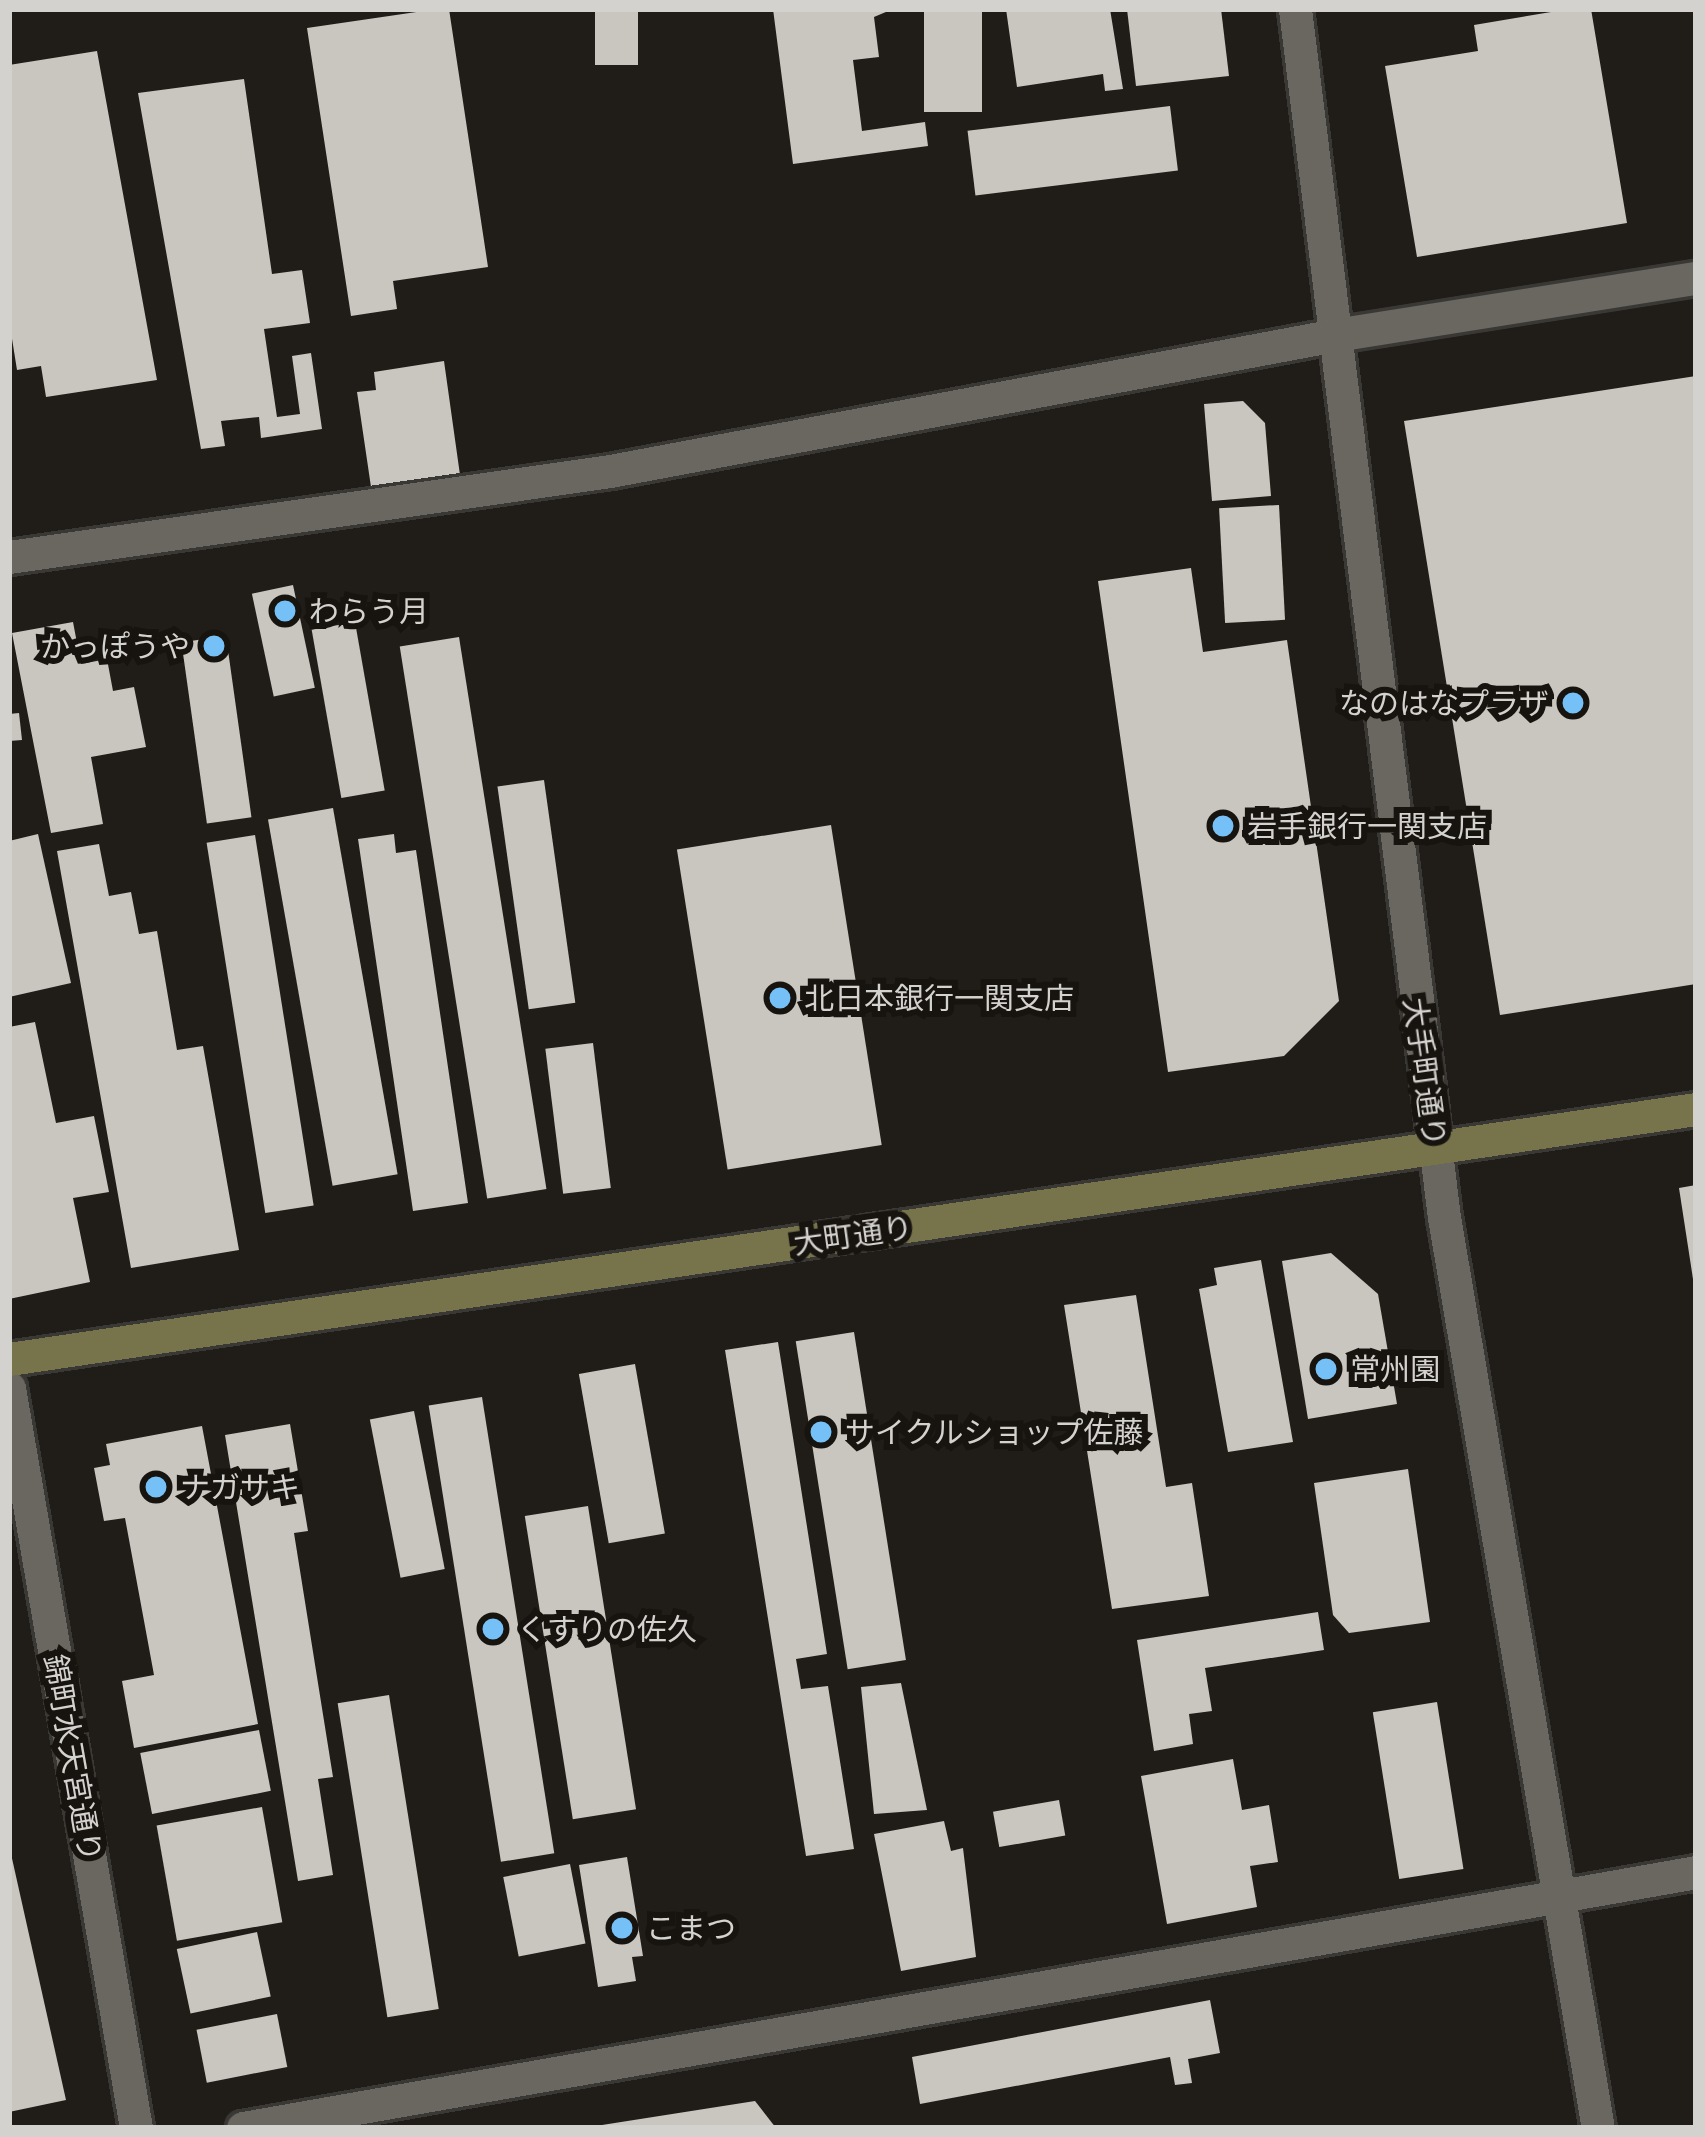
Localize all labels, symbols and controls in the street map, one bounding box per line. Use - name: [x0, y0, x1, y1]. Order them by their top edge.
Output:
- place label: わらう月: [309, 593, 429, 629]
- marker: わらう月: [272, 598, 298, 624]
- place label: かっぽうや: [40, 628, 190, 664]
- marker: かっぽうや: [201, 633, 227, 659]
- place label: なのはなプラザ: [1339, 685, 1549, 721]
- marker: なのはなプラザ: [1560, 690, 1586, 716]
- place label: 岩手銀行一関支店: [1247, 808, 1487, 844]
- marker: 岩手銀行一関支店: [1210, 813, 1236, 839]
- place label: 北日本銀行一関支店: [804, 980, 1074, 1016]
- marker: 北日本銀行一関支店: [767, 985, 793, 1011]
- street label: 大手町通り: [1397, 995, 1453, 1149]
- street label: 大町通り: [791, 1209, 915, 1261]
- place label: 常州園: [1350, 1351, 1440, 1387]
- marker: 常州園: [1313, 1356, 1339, 1382]
- place label: サイクルショップ佐藤: [845, 1414, 1145, 1450]
- marker: サイクルショップ佐藤: [808, 1419, 834, 1445]
- place label: ナガサキ: [180, 1469, 300, 1505]
- marker: ナガサキ: [143, 1474, 169, 1500]
- place label: くすりの佐久: [517, 1611, 697, 1647]
- marker: くすりの佐久: [480, 1616, 506, 1642]
- street label: 錦町水天宮通り: [37, 1651, 109, 1865]
- place label: こまつ: [646, 1910, 736, 1946]
- marker: こまつ: [609, 1915, 635, 1941]

